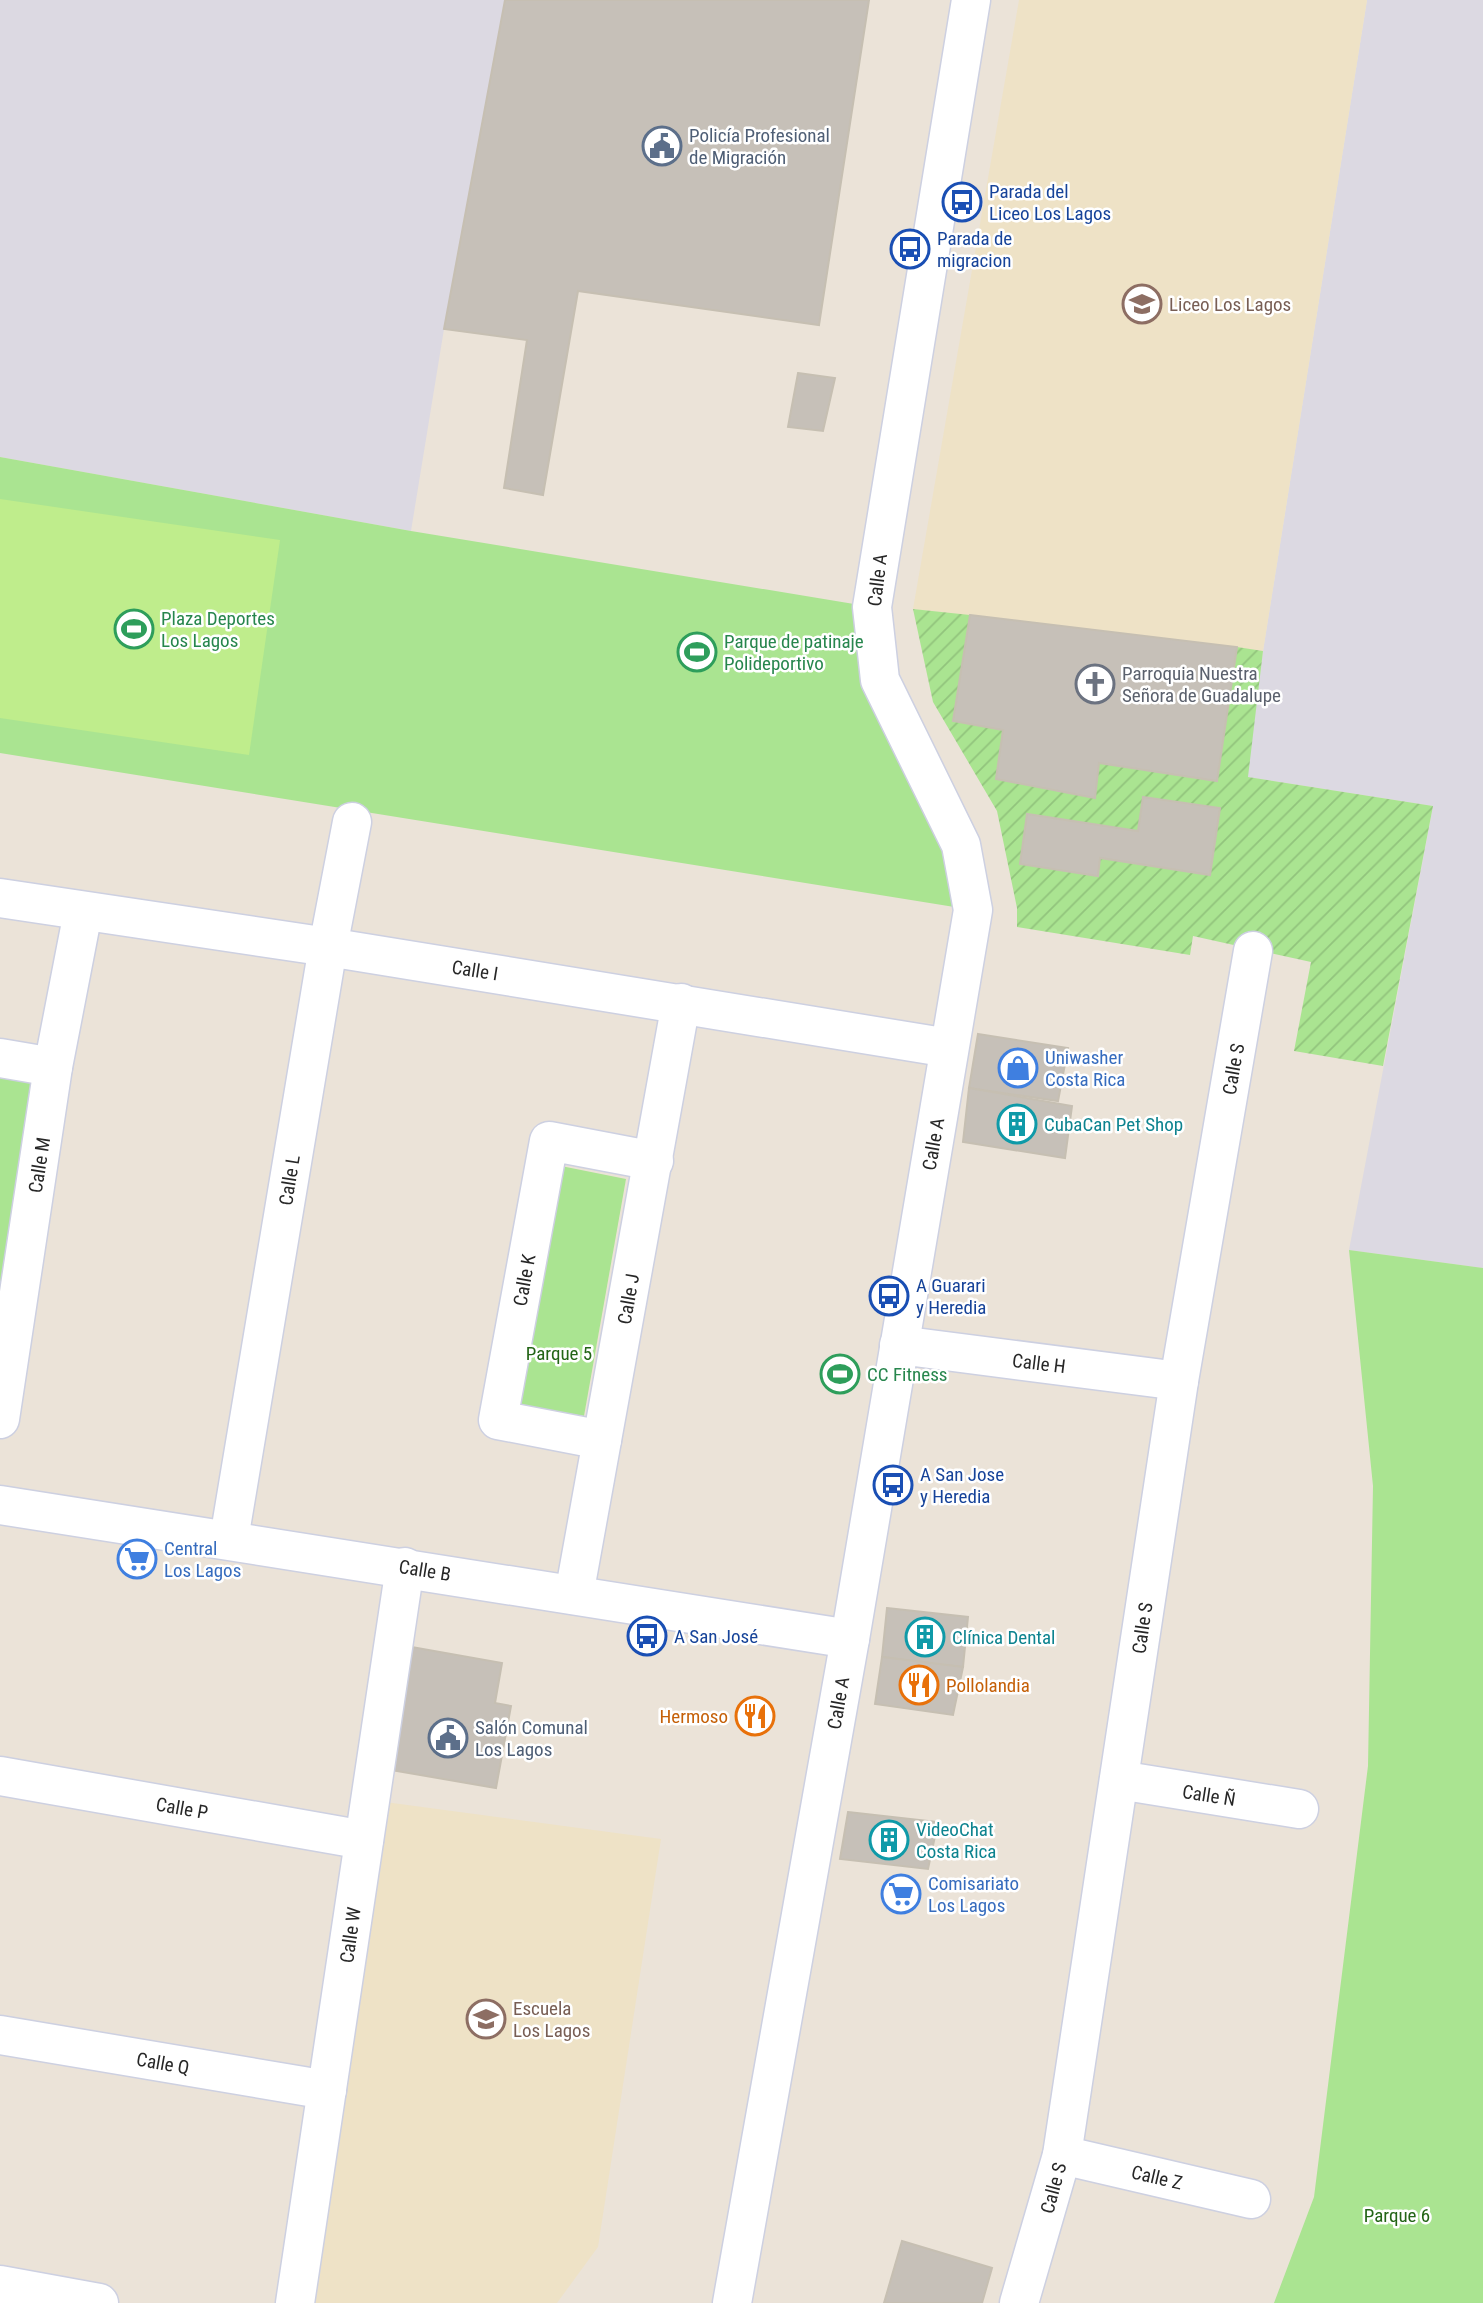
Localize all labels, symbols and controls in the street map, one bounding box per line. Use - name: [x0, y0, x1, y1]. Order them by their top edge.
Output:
- place label: Policía Profesional de Migración: [689, 124, 830, 169]
- public building icon: Policía Profesional de Migración: [641, 125, 683, 167]
- place label: Parada del Liceo Los Lagos: [989, 180, 1111, 225]
- bus stop icon: Parada del Liceo Los Lagos: [941, 181, 983, 223]
- place label: Parada de migracion: [937, 227, 1012, 272]
- bus stop icon: Parada de migracion: [889, 228, 931, 270]
- school or university icon: Liceo Los Lagos: [1121, 283, 1163, 325]
- place label: Liceo Los Lagos: [1169, 293, 1291, 316]
- street label: Calle A: [863, 552, 892, 608]
- place label: Plaza Deportes Los Lagos: [161, 607, 275, 652]
- sports icon: Plaza Deportes Los Lagos: [113, 608, 155, 650]
- place label: Parque de patinaje Polideportivo: [724, 630, 864, 675]
- sports icon: Parque de patinaje Polideportivo: [676, 631, 718, 673]
- place label: Parroquia Nuestra Señora de Guadalupe: [1122, 662, 1281, 707]
- church icon: Parroquia Nuestra Señora de Guadalupe: [1074, 663, 1116, 705]
- street label: Calle I: [450, 955, 500, 985]
- street label: Calle S: [1218, 1041, 1249, 1097]
- place label: Uniwasher Costa Rica: [1045, 1046, 1125, 1091]
- shop icon: Uniwasher Costa Rica: [997, 1047, 1039, 1089]
- building icon: CubaCan Pet Shop: [996, 1103, 1038, 1145]
- place label: CubaCan Pet Shop: [1044, 1113, 1183, 1136]
- street label: Calle A: [918, 1116, 949, 1172]
- street label: Calle M: [24, 1136, 55, 1195]
- street label: Calle L: [274, 1153, 305, 1207]
- street label: Calle K: [509, 1252, 540, 1308]
- street label: Calle J: [613, 1272, 644, 1326]
- place label: A Guarari y Heredia: [916, 1274, 986, 1319]
- bus stop icon: A Guarari y Heredia: [868, 1275, 910, 1317]
- park label: Parque 5: [526, 1342, 592, 1365]
- street label: Calle H: [1011, 1349, 1067, 1378]
- sports icon: CC Fitness: [819, 1353, 861, 1395]
- place label: CC Fitness: [867, 1363, 947, 1386]
- place label: A San Jose y Heredia: [920, 1463, 1004, 1508]
- bus stop icon: A San Jose y Heredia: [872, 1464, 914, 1506]
- place label: Central Los Lagos: [164, 1537, 241, 1582]
- supermarket icon: Central Los Lagos: [116, 1538, 158, 1580]
- street label: Calle B: [397, 1555, 453, 1586]
- street label: Calle S: [1128, 1601, 1158, 1655]
- bus stop icon: A San José: [626, 1615, 668, 1657]
- building icon: Clínica Dental: [904, 1616, 946, 1658]
- place label: A San José: [674, 1625, 758, 1648]
- place label: Clínica Dental: [952, 1626, 1055, 1649]
- restaurant icon: Pollolandia: [898, 1664, 940, 1706]
- place label: Pollolandia: [946, 1674, 1030, 1697]
- street label: Calle A: [823, 1675, 854, 1731]
- restaurant icon: Hermoso: [734, 1695, 776, 1737]
- place label: Hermoso: [659, 1705, 728, 1728]
- place label: Salón Comunal Los Lagos: [475, 1716, 588, 1761]
- public building icon: Salón Comunal Los Lagos: [427, 1717, 469, 1759]
- street label: Calle Ñ: [1181, 1780, 1237, 1811]
- street label: Calle P: [154, 1793, 210, 1824]
- place label: VideoChat Costa Rica: [916, 1818, 996, 1863]
- building icon: VideoChat Costa Rica: [868, 1819, 910, 1861]
- place label: Comisariato Los Lagos: [928, 1872, 1019, 1917]
- supermarket icon: Comisariato Los Lagos: [880, 1873, 922, 1915]
- street label: Calle W: [335, 1906, 366, 1965]
- place label: Escuela Los Lagos: [513, 1997, 590, 2042]
- school or university icon: Escuela Los Lagos: [465, 1998, 507, 2040]
- street label: Calle Q: [135, 2048, 191, 2079]
- street label: Calle S: [1036, 2160, 1071, 2216]
- street label: Calle Z: [1129, 2160, 1185, 2195]
- park label: Parque 6: [1364, 2204, 1430, 2227]

